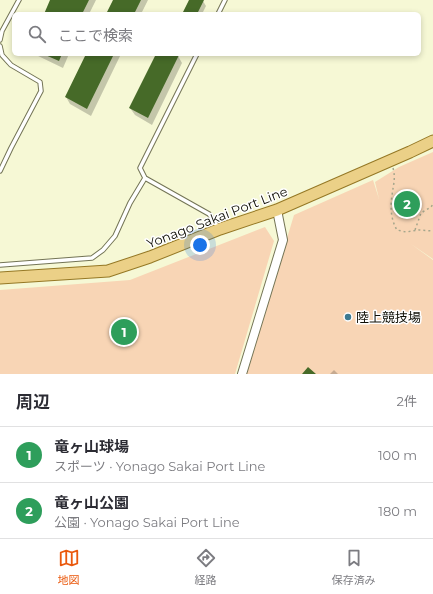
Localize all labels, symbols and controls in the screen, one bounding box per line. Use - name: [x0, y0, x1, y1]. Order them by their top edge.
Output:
- search box: [12, 12, 421, 56]
- icon: search: [26, 23, 48, 45]
- text: ここで検索: [58, 26, 133, 45]
- street label: Yonago Sakai Port Line: [144, 183, 290, 251]
- pin: 2: [394, 189, 420, 219]
- your location: [190, 235, 210, 255]
- place label: 陸上競技場: [356, 309, 421, 325]
- marker: 陸上競技場: [343, 312, 353, 322]
- pin: 1: [111, 317, 137, 347]
- text: 周辺: [16, 392, 50, 412]
- text: 2件: [397, 393, 417, 409]
- text: 竜ヶ山球場: [54, 437, 129, 456]
- text: 1: [26, 447, 32, 463]
- text: 100 m: [378, 447, 417, 463]
- text: スポーツ · Yonago Sakai Port Line: [54, 458, 265, 474]
- text: 竜ヶ山公園: [54, 493, 129, 512]
- text: 2: [25, 503, 33, 519]
- text: 180 m: [378, 503, 417, 519]
- text: 公園 · Yonago Sakai Port Line: [54, 514, 240, 530]
- tab: 地図: [58, 547, 80, 587]
- tab: 経路: [195, 547, 217, 587]
- tab: 保存済み: [332, 547, 376, 587]

